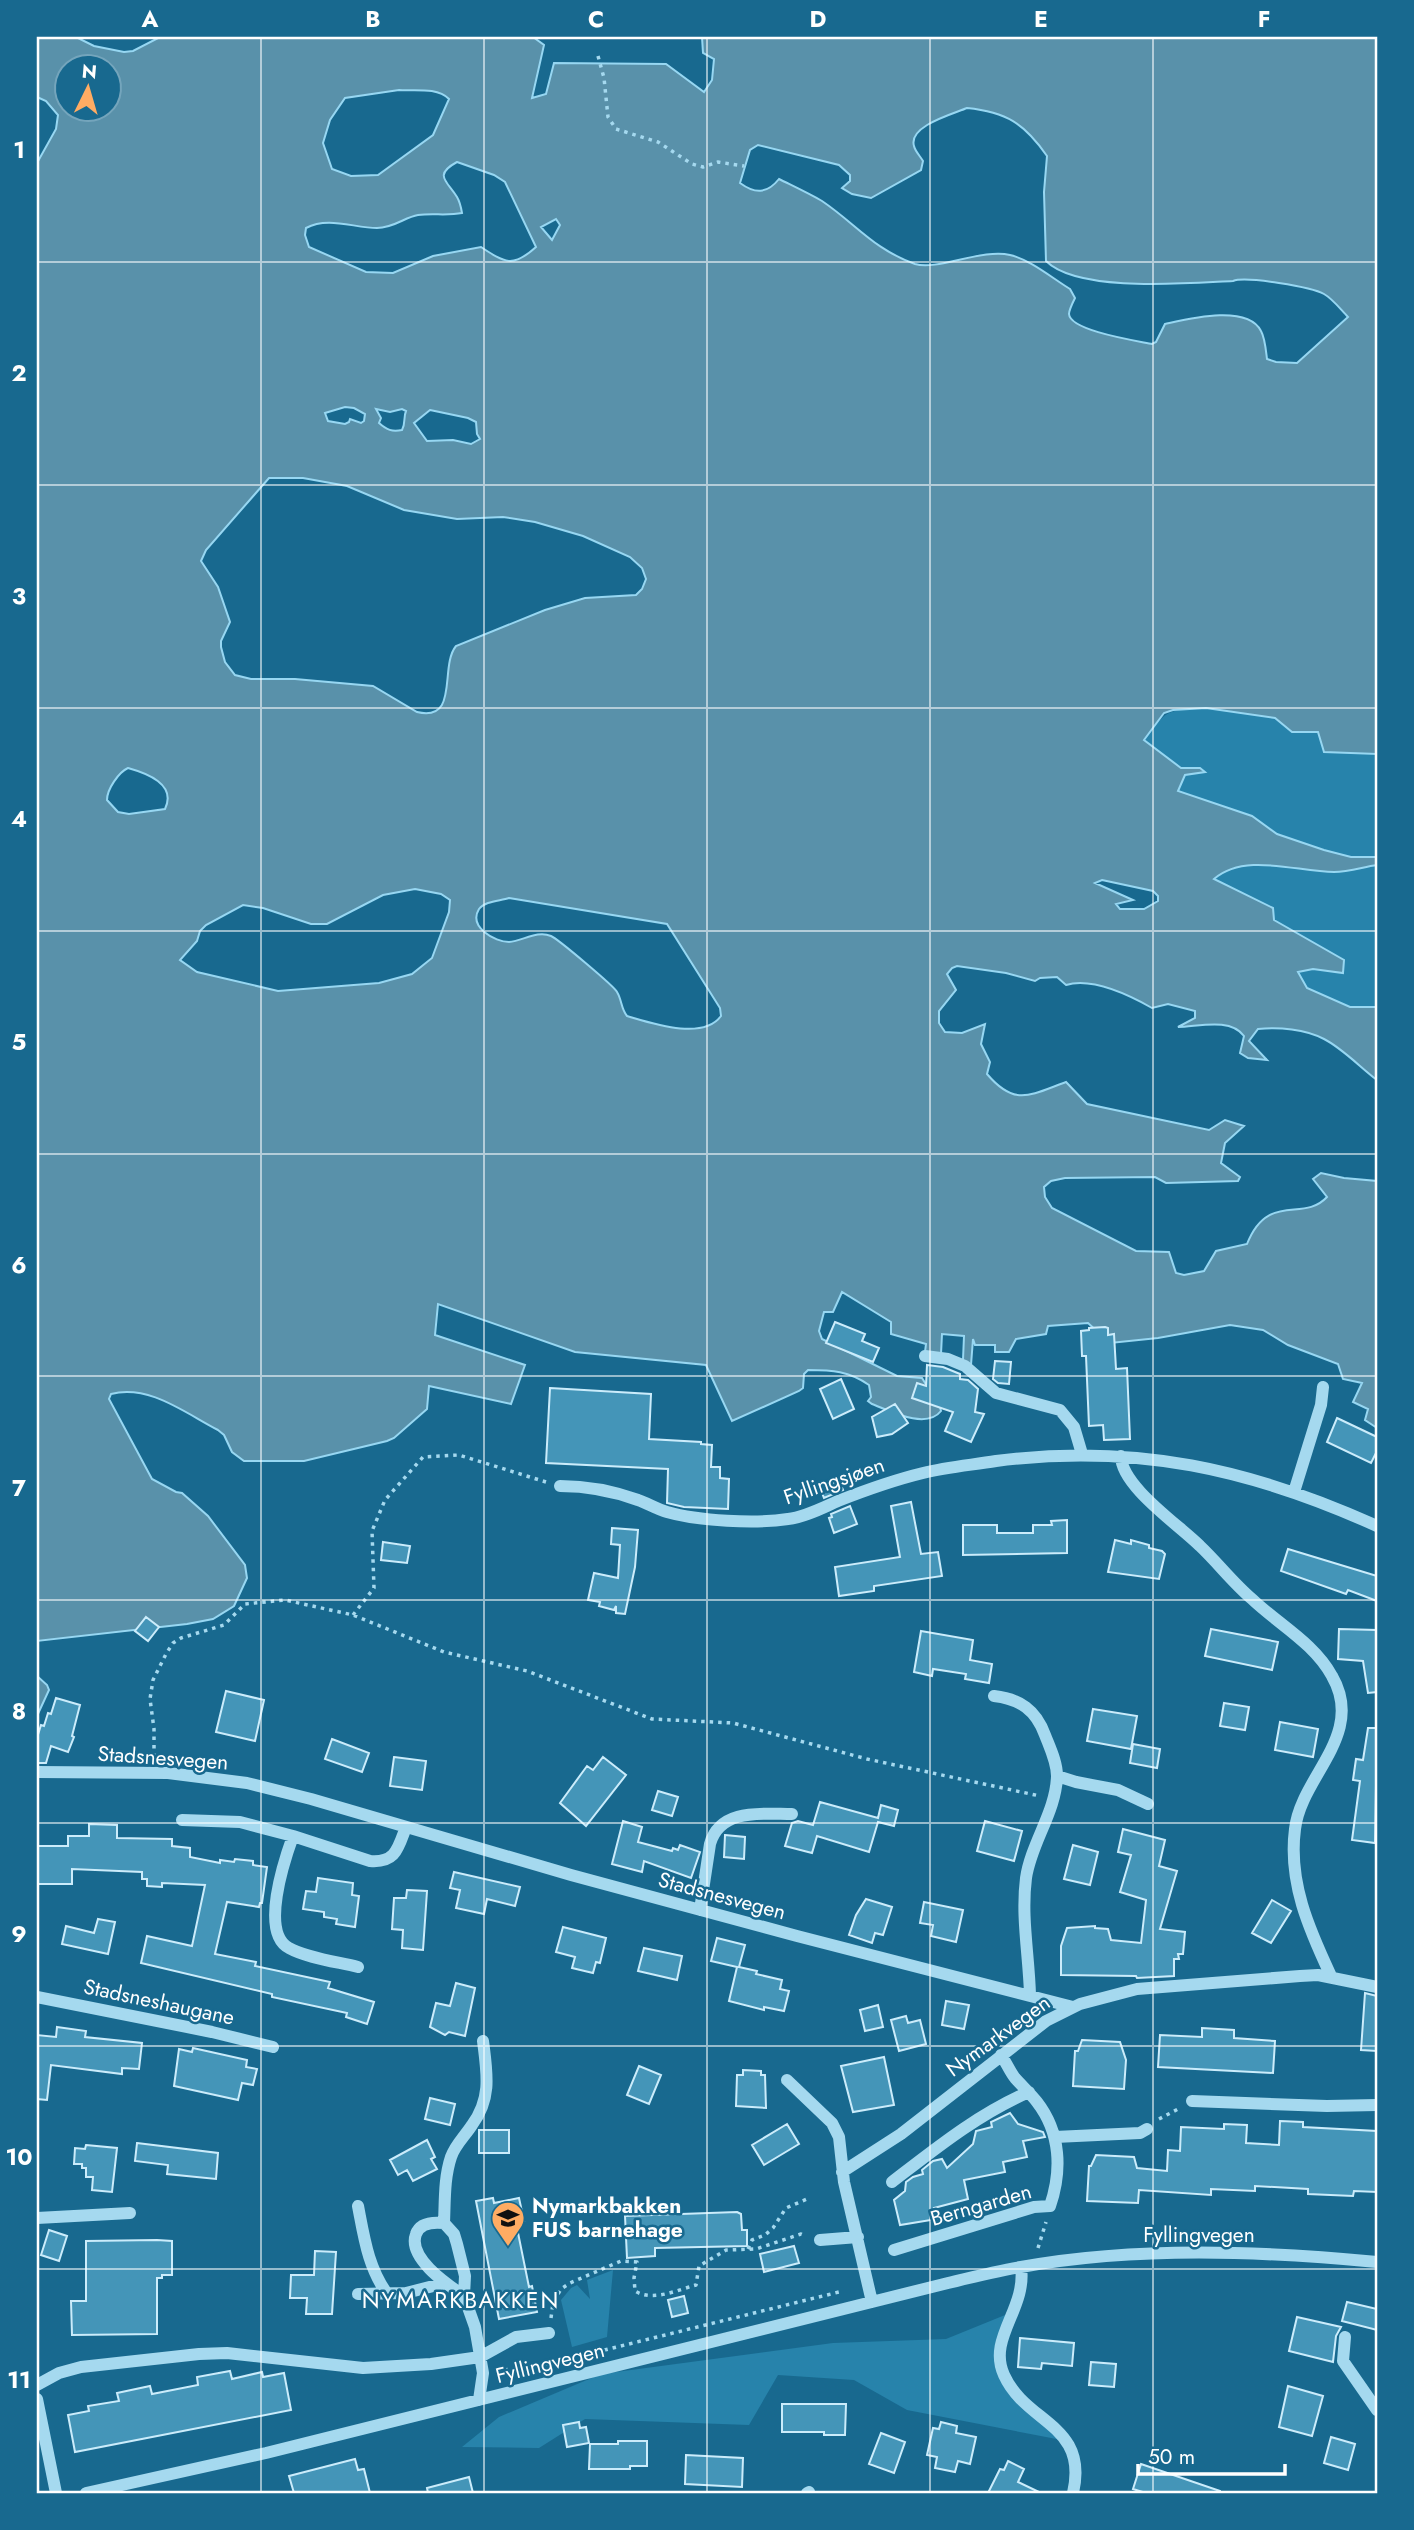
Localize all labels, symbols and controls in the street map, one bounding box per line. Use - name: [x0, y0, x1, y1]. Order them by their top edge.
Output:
- text: A: [141, 2, 159, 36]
- text: B: [365, 2, 381, 36]
- text: C: [588, 2, 604, 36]
- text: D: [810, 2, 827, 36]
- text: E: [1034, 2, 1048, 36]
- text: F: [1258, 2, 1270, 36]
- north arrow: [52, 52, 122, 122]
- text: N: [81, 57, 98, 86]
- text: 1: [13, 133, 25, 167]
- text: 2: [11, 356, 27, 390]
- text: 3: [12, 579, 26, 613]
- text: 4: [11, 802, 27, 836]
- text: 5: [12, 1025, 26, 1059]
- text: 6: [11, 1248, 27, 1282]
- street label: Fyllingsjøen: [780, 1450, 888, 1512]
- text: 7: [12, 1471, 26, 1505]
- text: 8: [12, 1694, 26, 1728]
- street label: Stadsnesvegen: [97, 1738, 229, 1778]
- street label: Stadsnesvegen: [655, 1865, 789, 1927]
- text: 9: [11, 1917, 27, 1951]
- street label: Stadsneshaugane: [81, 1971, 237, 2033]
- street label: Nymarkvegen: [940, 1988, 1056, 2084]
- text: 10: [6, 2140, 32, 2174]
- street label: Berngarden: [927, 2176, 1035, 2234]
- place label: Nymarkbakken FUS barnehage: [532, 2191, 683, 2245]
- school or university icon: Nymarkbakken FUS barnehage: [489, 2199, 527, 2248]
- street label: Fyllingvegen: [1143, 2220, 1255, 2250]
- district label: NYMARKBAKKEN: [362, 2283, 560, 2317]
- street label: Fyllingvegen: [492, 2335, 608, 2391]
- text: 11: [7, 2363, 31, 2397]
- scale bar: [1138, 2432, 1284, 2476]
- text: 50 m: [1148, 2442, 1195, 2472]

